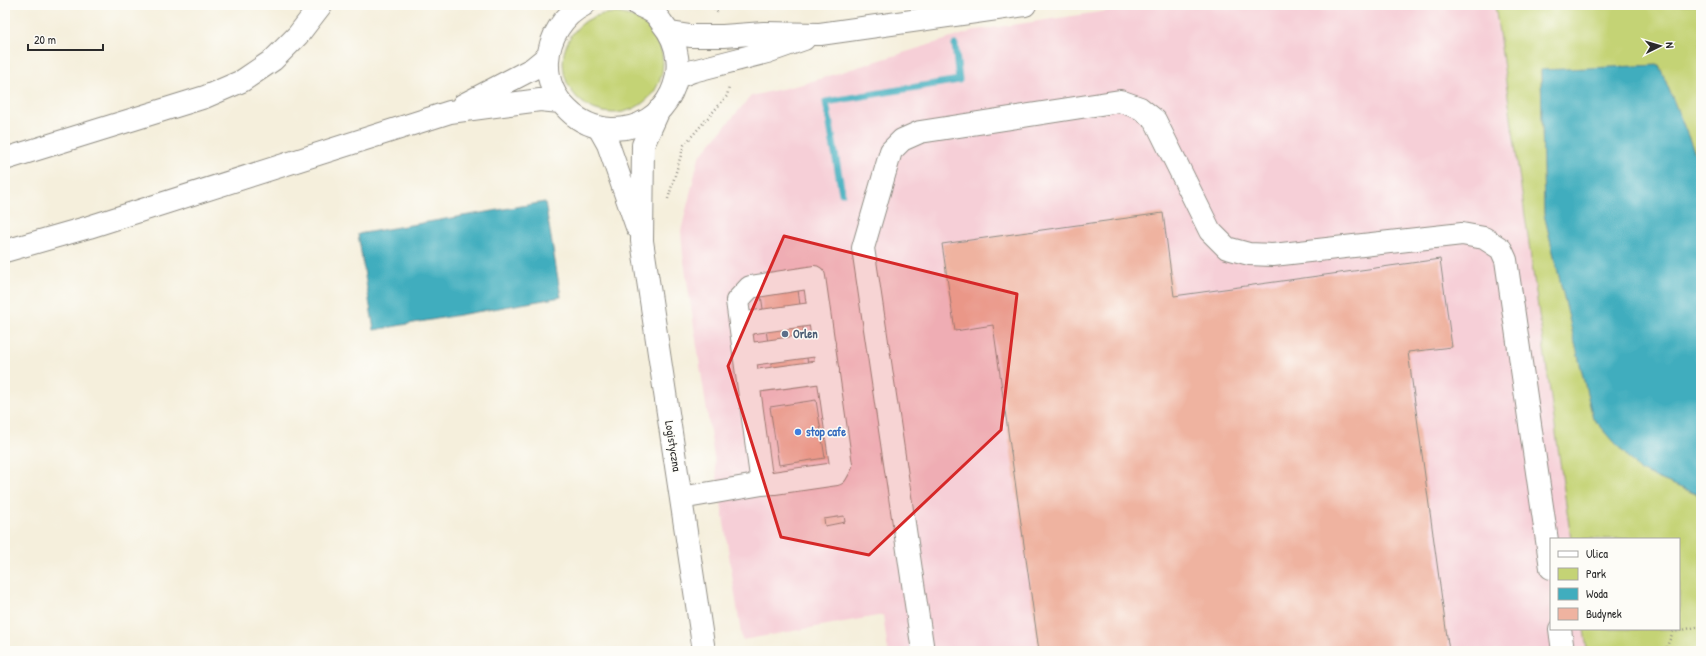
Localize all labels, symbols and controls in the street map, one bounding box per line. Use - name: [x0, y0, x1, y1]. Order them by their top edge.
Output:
- scale bar: [28, 26, 103, 52]
- north arrow: [1640, 26, 1680, 66]
- text: 20 m: [34, 31, 56, 48]
- text: N: [1663, 42, 1677, 49]
- place label: Orlen: [793, 325, 818, 342]
- marker: Orlen: [780, 329, 790, 339]
- street label: Logistyczna: [661, 419, 686, 473]
- place label: stop cafe: [806, 423, 846, 441]
- marker: stop cafe: [793, 427, 803, 437]
- legend: [1550, 538, 1680, 630]
- text: Ulica: [1586, 545, 1608, 562]
- text: Park: [1586, 565, 1606, 582]
- text: Woda: [1586, 585, 1608, 602]
- text: Budynek: [1586, 605, 1622, 622]

